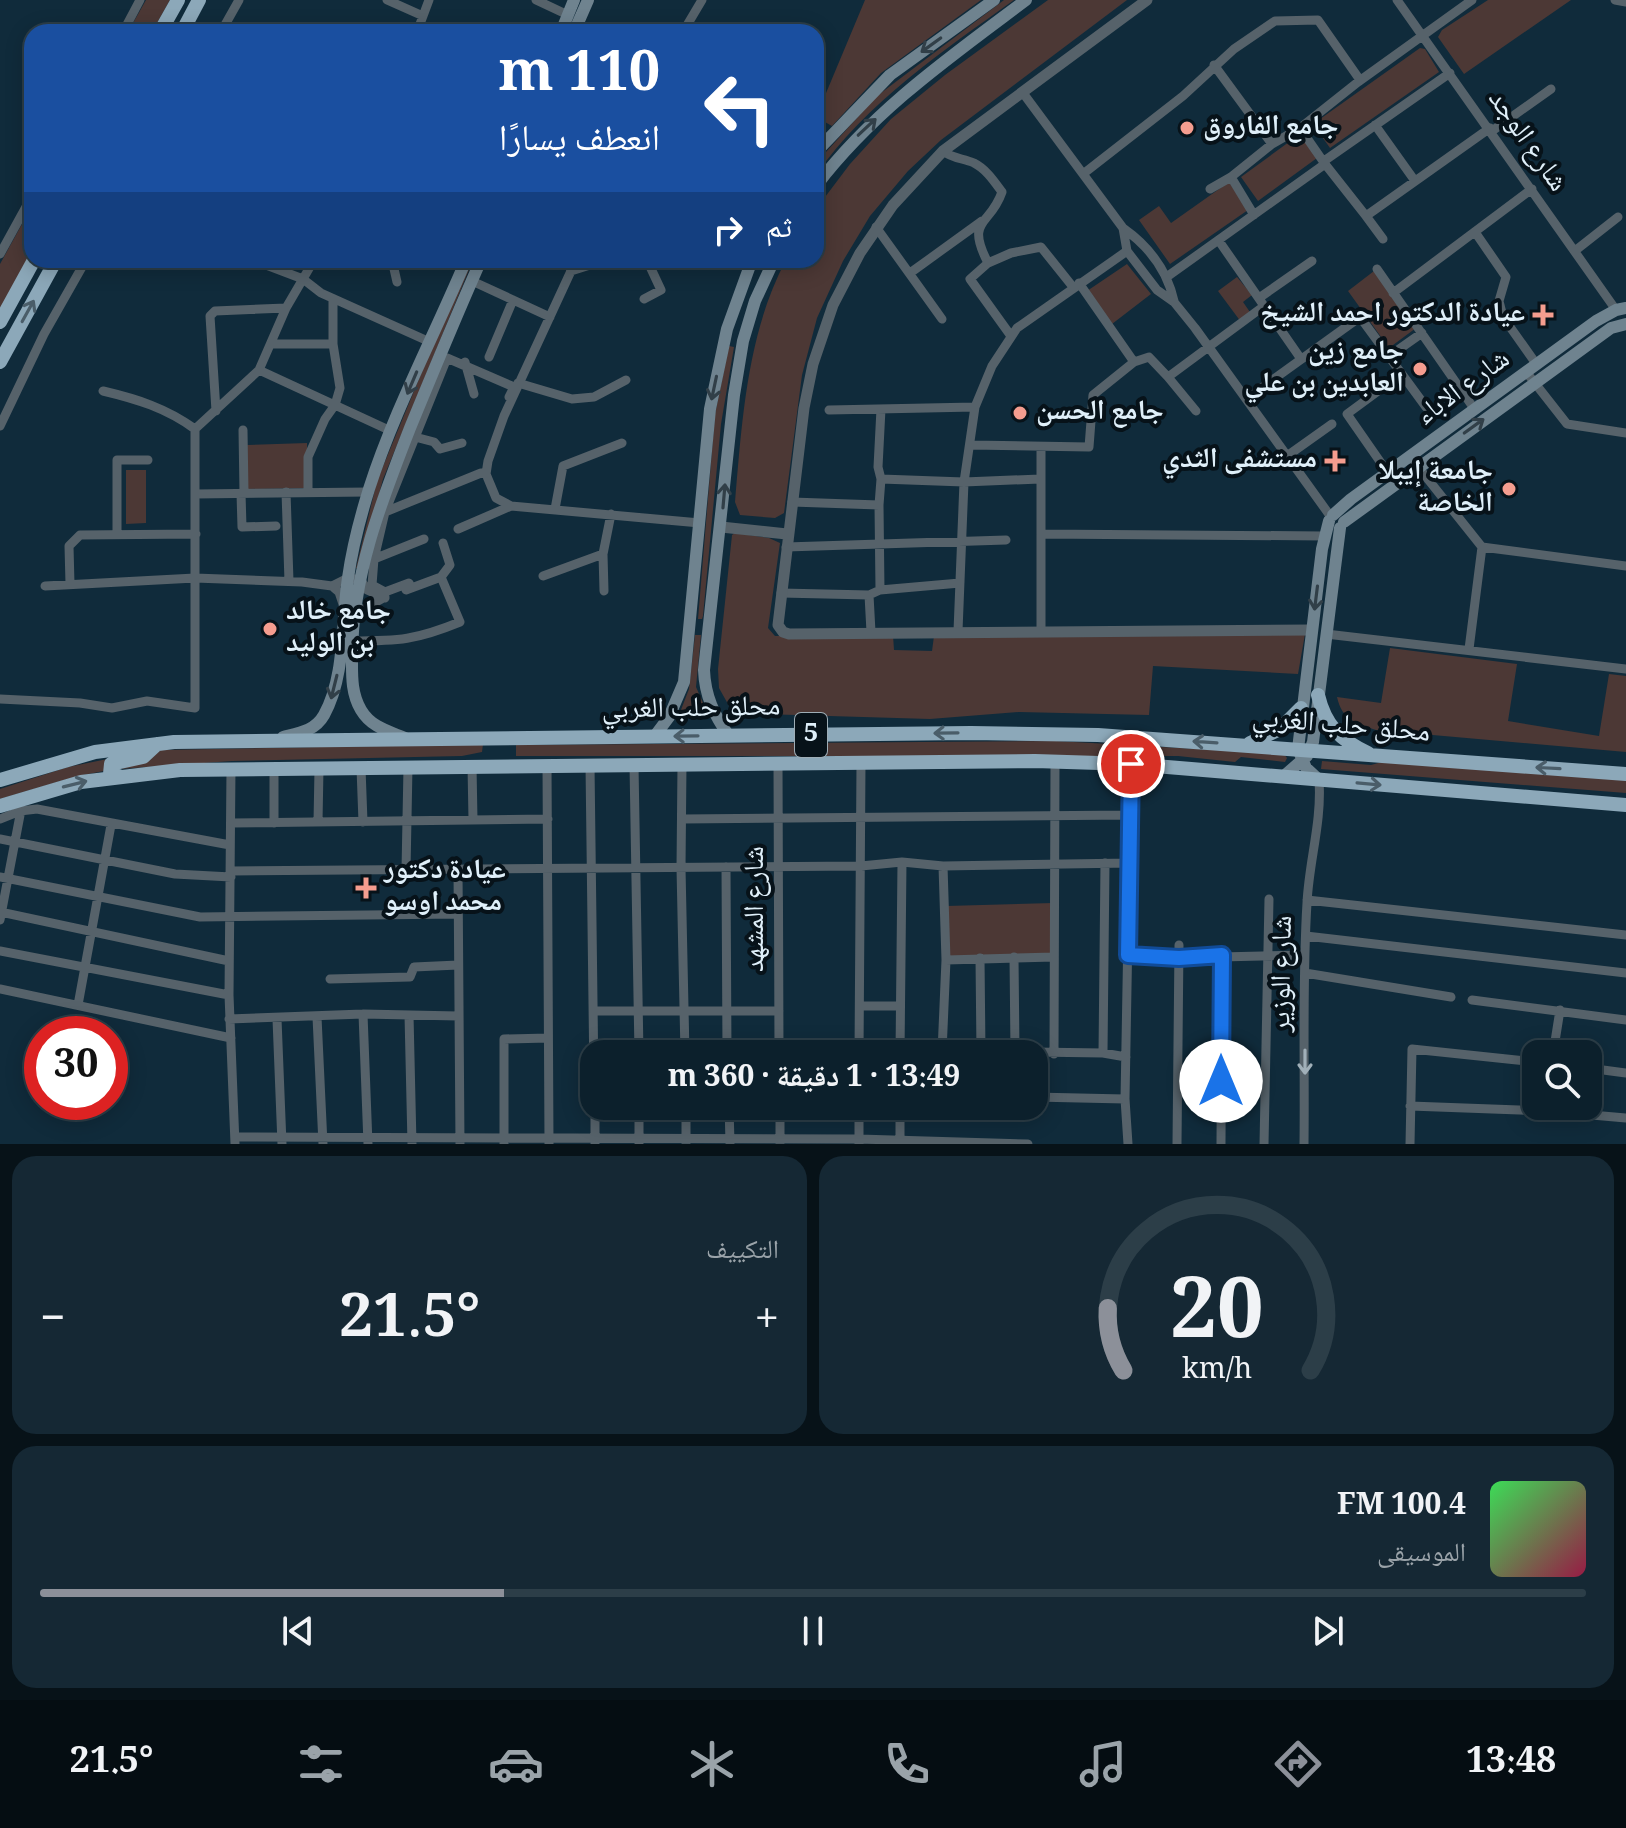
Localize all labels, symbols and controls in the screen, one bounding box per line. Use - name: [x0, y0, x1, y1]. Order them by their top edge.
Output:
- text: 110 m: [498, 30, 660, 126]
- one-way arrow: [920, 37, 942, 53]
- icon: left: [688, 56, 792, 160]
- street label: شارع الوجد: [1473, 81, 1579, 203]
- place label: جامع الفاروق: [1203, 104, 1338, 152]
- text: انعطف يسارًا: [499, 112, 660, 173]
- one-way arrow: [856, 118, 876, 136]
- marker: جامع الفاروق: [1178, 119, 1196, 137]
- text: ثم: [766, 205, 792, 256]
- icon: right: [706, 208, 750, 252]
- place label: عيادة الدكتور احمد الشيخ: [1260, 291, 1525, 339]
- one-way arrow: [20, 300, 36, 323]
- marker: عيادة الدكتور احمد الشيخ: [1532, 304, 1554, 326]
- place label: جامع زين العابدين بن علي: [1244, 329, 1404, 409]
- street label: شارع الاباء: [1406, 338, 1522, 440]
- marker: جامع زين العابدين بن علي: [1411, 360, 1429, 378]
- one-way arrow: [404, 370, 419, 394]
- one-way arrow: [706, 375, 721, 400]
- place label: جامع الحسن: [1036, 389, 1164, 437]
- marker: جامع الحسن: [1011, 404, 1029, 422]
- one-way arrow: [1463, 418, 1485, 435]
- place label: مستشفى الثدي: [1162, 437, 1317, 485]
- place label: جامعة إيبلا الخاصة: [1378, 449, 1493, 529]
- marker: مستشفى الثدي: [1324, 450, 1346, 472]
- marker: جامعة إيبلا الخاصة: [1500, 480, 1518, 498]
- one-way arrow: [717, 483, 732, 510]
- one-way arrow: [1308, 584, 1323, 611]
- place label: جامع خالد بن الوليد: [286, 589, 391, 669]
- marker: جامع خالد بن الوليد: [261, 620, 279, 638]
- one-way arrow: [325, 673, 340, 699]
- street label: محلق حلب الغربي: [601, 684, 781, 736]
- street label: محلق حلب الغربي: [1250, 695, 1432, 759]
- road number: 5: [795, 713, 827, 757]
- one-way arrow: [933, 726, 960, 741]
- one-way arrow: [673, 729, 700, 744]
- pin: [1097, 730, 1165, 798]
- one-way arrow: [1192, 734, 1219, 749]
- icon: arrive: [1109, 742, 1153, 786]
- one-way arrow: [1535, 760, 1562, 775]
- one-way arrow: [61, 776, 87, 791]
- one-way arrow: [1355, 777, 1382, 792]
- street label: شارع المشهد: [733, 846, 781, 972]
- place label: عيادة دكتور محمد اوسو: [383, 848, 506, 928]
- marker: عيادة دكتور محمد اوسو: [355, 877, 377, 899]
- street label: شارع الوزير: [1259, 915, 1309, 1034]
- speed limit sign: 30: [24, 1016, 128, 1120]
- position arrow: [1179, 1039, 1263, 1123]
- map controls: [1522, 1040, 1602, 1120]
- button: search: [1522, 1040, 1602, 1120]
- one-way arrow: [1297, 1048, 1312, 1075]
- text: 13:49 · 1 دقيقة · 360 m: [668, 1054, 960, 1105]
- text: التكييف: [706, 1230, 779, 1274]
- text: 20: [1170, 1248, 1263, 1390]
- text: 21.5°: [340, 1272, 480, 1374]
- text: −: [40, 1286, 65, 1361]
- text: +: [754, 1286, 779, 1361]
- text: km/h: [1181, 1347, 1252, 1396]
- text: 100.4 FM: [1337, 1482, 1466, 1533]
- text: الموسيقى: [1377, 1533, 1466, 1577]
- icon: previous: [276, 1609, 320, 1653]
- icon: pause: [791, 1609, 835, 1653]
- icon: next: [1306, 1609, 1350, 1653]
- text: 21.5°: [70, 1734, 153, 1795]
- text: 13:48: [1466, 1734, 1556, 1795]
- icon: filters: [293, 1736, 349, 1792]
- icon: car: [488, 1736, 544, 1792]
- icon: climate: [684, 1736, 740, 1792]
- icon: phone: [879, 1736, 935, 1792]
- icon: music: [1075, 1736, 1131, 1792]
- icon: directions: [1270, 1736, 1326, 1792]

